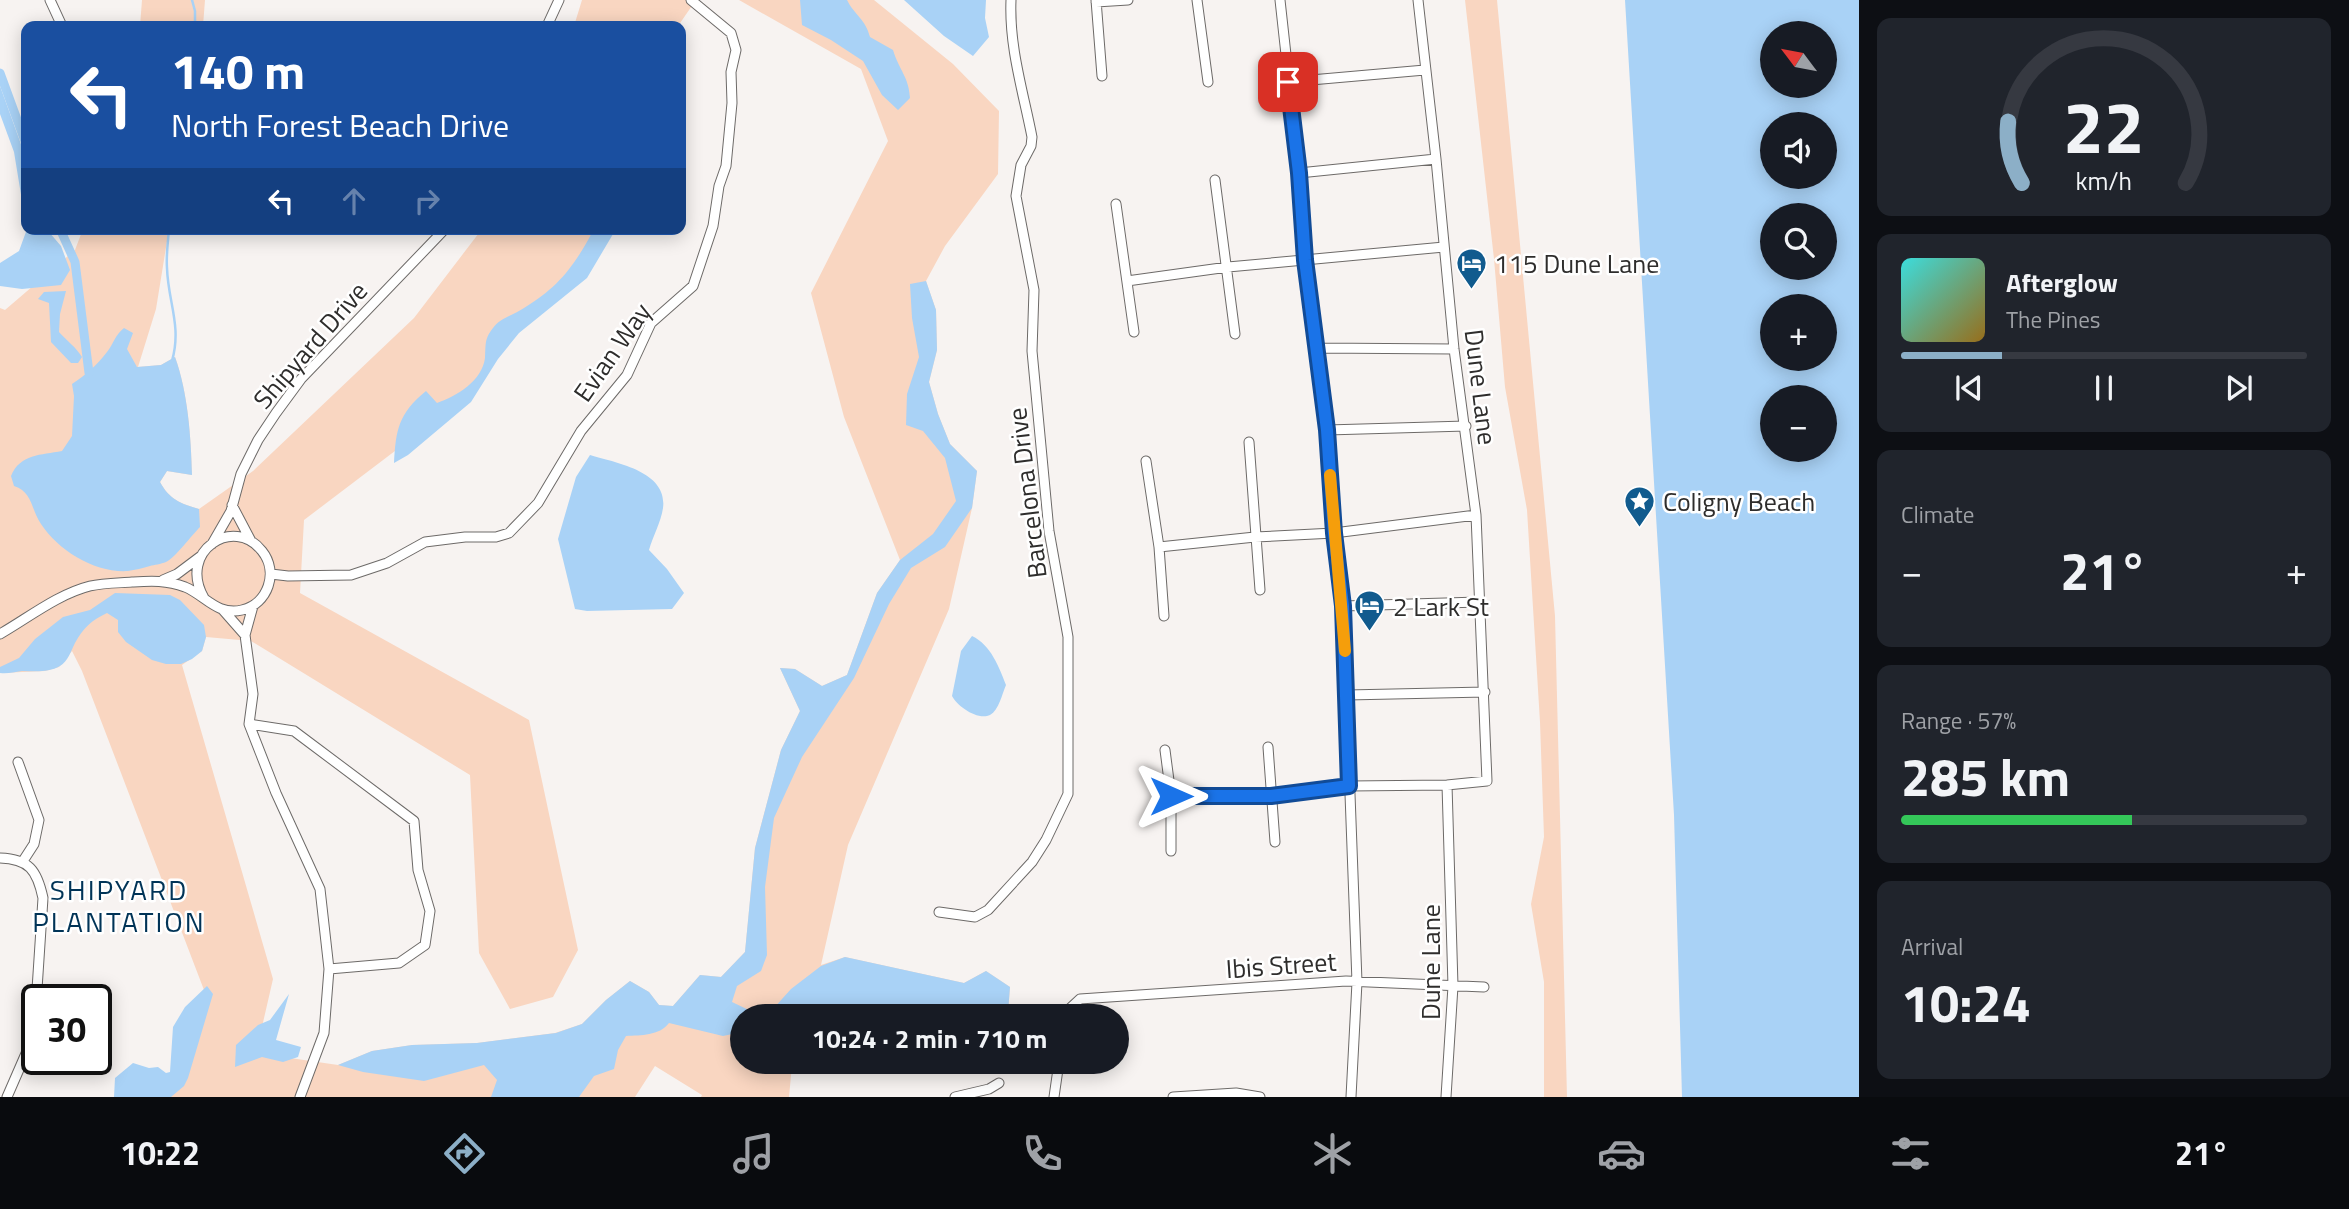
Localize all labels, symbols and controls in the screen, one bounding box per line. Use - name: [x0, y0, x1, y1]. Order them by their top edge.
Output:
- north arrow: [1760, 21, 1838, 98]
- map controls: [1760, 21, 1837, 462]
- text: 140 m: [171, 33, 305, 108]
- icon: left: [56, 49, 147, 140]
- pin: [1258, 52, 1318, 112]
- icon: arrive: [1269, 63, 1307, 101]
- text: 22: [2063, 71, 2145, 181]
- text: North Forest Beach Drive: [171, 101, 509, 149]
- button: sound: [1760, 112, 1837, 189]
- text: km/h: [2076, 162, 2132, 200]
- icon: left: [262, 182, 300, 220]
- icon: ahead: [335, 182, 373, 220]
- icon: right: [408, 182, 446, 220]
- button: search: [1760, 203, 1837, 280]
- place label: 115 Dune Lane: [1494, 244, 1659, 283]
- hotel icon: 115 Dune Lane: [1454, 246, 1488, 290]
- text: Afterglow: [2006, 263, 2118, 302]
- street label: Shipyard Drive: [244, 273, 376, 417]
- street label: Evian Way: [564, 294, 660, 410]
- button: +: [1760, 294, 1837, 371]
- text: The Pines: [2006, 302, 2100, 337]
- street label: Dune Lane: [1455, 327, 1507, 447]
- icon: previous: [1950, 369, 1988, 407]
- icon: pause: [2085, 369, 2123, 407]
- icon: next: [2220, 369, 2258, 407]
- button: −: [1760, 385, 1837, 462]
- street label: Barcelona Drive: [997, 406, 1057, 580]
- place label: Coligny Beach: [1663, 482, 1815, 521]
- place icon: Coligny Beach: [1623, 484, 1657, 528]
- text: Climate: [1901, 497, 1974, 532]
- text: 21°: [2060, 531, 2148, 610]
- text: −: [1901, 542, 1922, 600]
- text: +: [2286, 542, 2307, 600]
- place label: 2 Lark St: [1393, 587, 1489, 626]
- hotel icon: 2 Lark St: [1353, 589, 1387, 633]
- text: Range · 57%: [1901, 703, 2016, 738]
- text: 285 km: [1901, 737, 2070, 816]
- position arrow: [1134, 759, 1208, 833]
- district label: SHIPYARD PLANTATION: [32, 868, 206, 943]
- street label: Dune Lane: [1411, 904, 1450, 1020]
- text: Arrival: [1901, 929, 1963, 964]
- street label: Ibis Street: [1224, 942, 1338, 988]
- text: 10:24: [1901, 963, 2031, 1042]
- speed limit sign: 30: [21, 984, 112, 1075]
- text: 10:24 · 2 min · 710 m: [812, 1019, 1047, 1058]
- text: 10:22: [120, 1129, 200, 1177]
- icon: directions: [440, 1129, 489, 1178]
- icon: music: [729, 1129, 778, 1178]
- icon: phone: [1018, 1129, 1067, 1178]
- icon: climate: [1308, 1129, 1357, 1178]
- icon: car: [1597, 1129, 1646, 1178]
- icon: filters: [1886, 1129, 1935, 1178]
- text: 21°: [2175, 1129, 2229, 1177]

